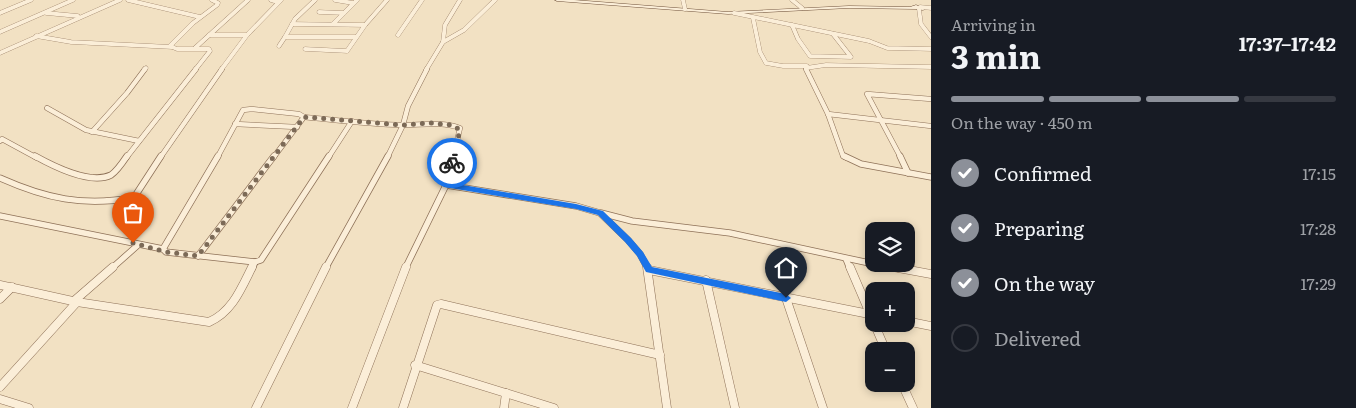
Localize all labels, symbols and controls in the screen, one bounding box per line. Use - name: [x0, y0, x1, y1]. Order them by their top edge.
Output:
- text: Arriving in: [951, 12, 1036, 36]
- text: 17:37–17:42: [1239, 29, 1336, 57]
- text: 3 min: [951, 31, 1041, 79]
- text: On the way · 450 m: [951, 110, 1093, 134]
- courier: [427, 138, 477, 188]
- icon: bike: [438, 149, 466, 177]
- icon: check: [951, 159, 979, 187]
- text: Confirmed: [994, 159, 1092, 187]
- text: 17:15: [1302, 161, 1336, 185]
- pin: [112, 192, 154, 243]
- icon: bag: [119, 199, 147, 227]
- icon: check: [951, 214, 979, 242]
- text: Preparing: [994, 214, 1084, 242]
- text: 17:28: [1300, 216, 1336, 240]
- map controls: [865, 222, 915, 392]
- button: layers: [865, 222, 915, 272]
- pin: [765, 247, 807, 298]
- icon: home: [772, 254, 800, 282]
- icon: check: [951, 269, 979, 297]
- text: On the way: [994, 269, 1095, 297]
- text: 17:29: [1301, 271, 1336, 295]
- button: +: [865, 282, 915, 332]
- text: Delivered: [994, 324, 1081, 352]
- button: −: [865, 342, 915, 392]

